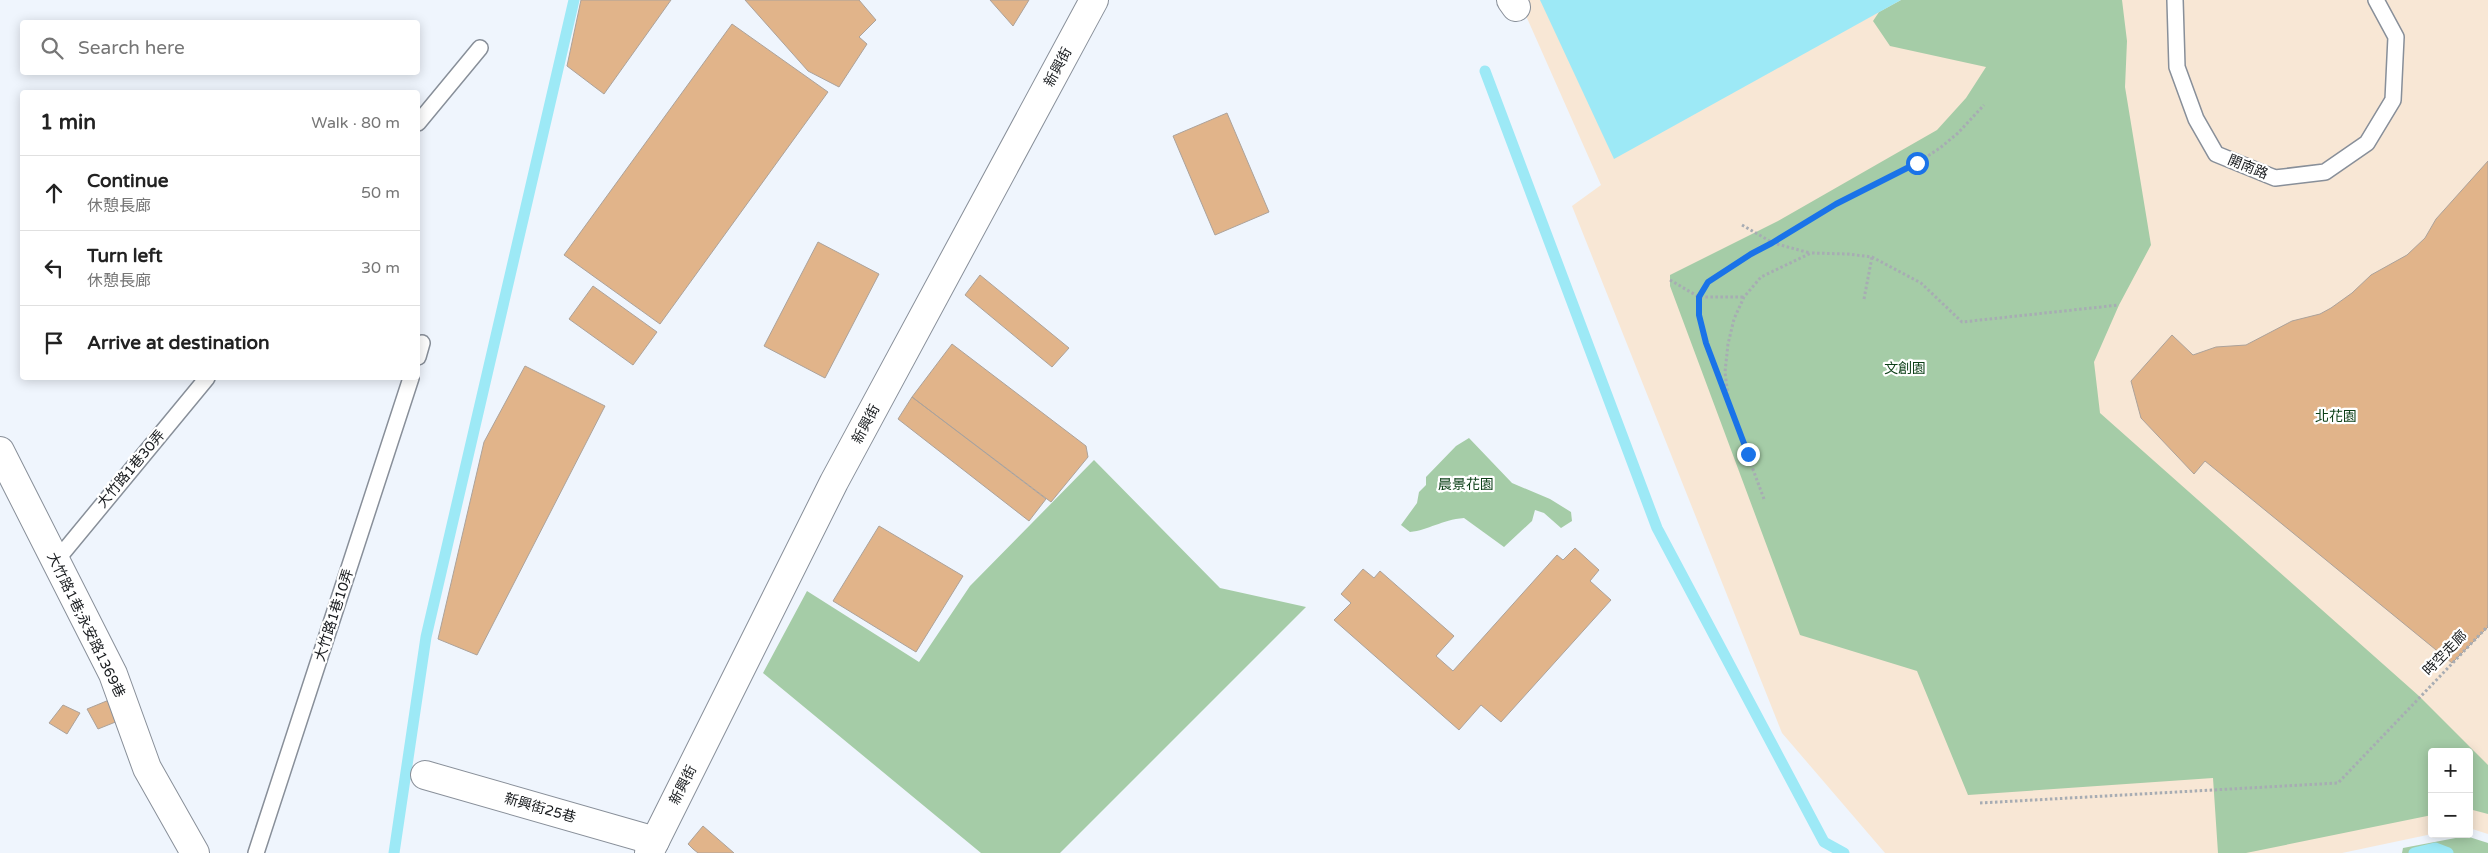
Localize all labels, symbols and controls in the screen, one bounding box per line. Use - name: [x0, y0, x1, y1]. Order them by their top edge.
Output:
- search box: [20, 20, 420, 75]
- icon: search: [38, 34, 66, 62]
- text: Search here: [78, 37, 185, 59]
- street label: 新興街: [1041, 44, 1075, 90]
- text: 1 min: [40, 110, 96, 135]
- text: Walk · 80 m: [311, 113, 400, 133]
- street label: 開南路: [2225, 151, 2271, 183]
- route start: [1906, 152, 1929, 175]
- text: Continue: [87, 170, 169, 192]
- icon: ahead: [40, 179, 68, 207]
- text: 50 m: [361, 183, 400, 203]
- text: 休憩長廊: [87, 196, 151, 216]
- text: Turn left: [87, 245, 163, 267]
- icon: left: [40, 254, 68, 282]
- text: 30 m: [361, 258, 400, 278]
- text: 休憩長廊: [87, 271, 151, 291]
- icon: arrive: [40, 329, 68, 357]
- text: Arrive at destination: [87, 332, 270, 354]
- park label: 文創園: [1884, 360, 1926, 377]
- street label: 新興街: [849, 401, 883, 447]
- park label: 北花園: [2315, 408, 2357, 425]
- street label: 大竹路1巷30弄: [94, 427, 168, 511]
- route end: [1737, 443, 1760, 466]
- park label: 晨景花園: [1438, 476, 1494, 493]
- street label: 大竹路1巷;永安路1369巷: [43, 550, 129, 700]
- street label: 大竹路1巷10弄: [311, 567, 357, 663]
- street label: 時空走廊: [2419, 627, 2471, 679]
- map controls: [2428, 748, 2473, 838]
- button: +: [2428, 748, 2473, 793]
- street label: 新興街: [666, 762, 700, 808]
- street label: 新興街25巷: [502, 790, 578, 826]
- button: −: [2428, 793, 2473, 838]

